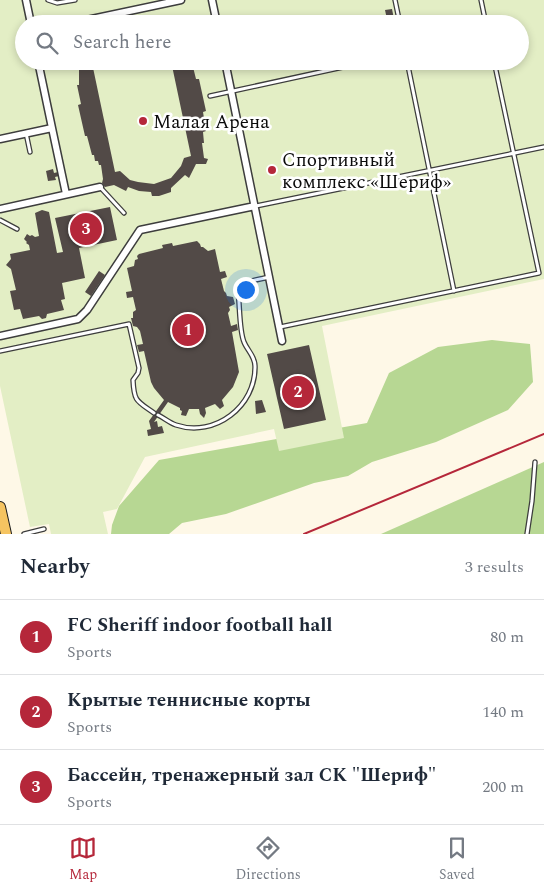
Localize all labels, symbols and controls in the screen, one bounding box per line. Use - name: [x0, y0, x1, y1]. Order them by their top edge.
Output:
- search box: [15, 15, 529, 70]
- text: Search here: [73, 28, 172, 57]
- icon: search: [33, 29, 61, 57]
- place label: Малая Арена: [153, 108, 270, 137]
- marker: Малая Арена: [137, 115, 149, 127]
- place label: Спортивный комплекс «Шериф»: [282, 146, 451, 197]
- marker: Спортивный комплекс «Шериф»: [266, 164, 278, 176]
- pin: 3: [70, 210, 102, 248]
- your location: [233, 277, 259, 303]
- pin: 1: [172, 311, 204, 349]
- pin: 2: [282, 373, 314, 411]
- text: Nearby: [20, 551, 90, 583]
- text: 3 results: [465, 555, 524, 579]
- text: FC Sheriff indoor football hall: [67, 611, 333, 640]
- text: 1: [32, 625, 40, 649]
- text: 80 m: [490, 625, 524, 649]
- text: Sports: [67, 640, 112, 664]
- text: Крытые теннисные корты: [67, 686, 311, 715]
- text: 2: [32, 700, 40, 724]
- text: 140 m: [482, 700, 524, 724]
- text: Sports: [67, 715, 112, 739]
- text: Бассейн, тренажерный зал СК "Шериф": [67, 761, 436, 790]
- text: 3: [32, 775, 40, 799]
- text: 200 m: [482, 775, 524, 799]
- text: Sports: [67, 790, 112, 814]
- tab: Map: [69, 834, 97, 885]
- tab: Directions: [235, 834, 301, 885]
- tab: Saved: [439, 834, 475, 885]

